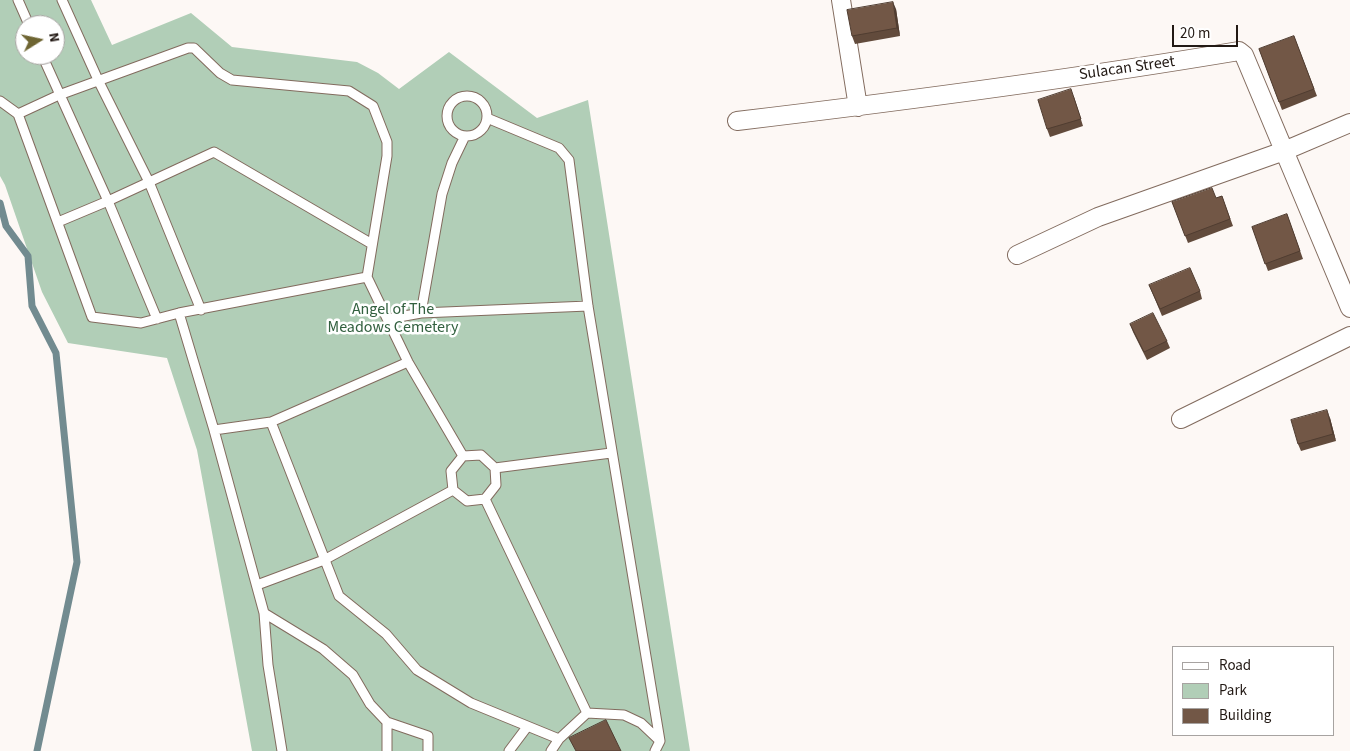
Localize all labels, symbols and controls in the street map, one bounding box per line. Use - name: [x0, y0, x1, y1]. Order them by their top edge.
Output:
- north arrow: [15, 15, 65, 65]
- scale bar: [1175, 15, 1241, 47]
- text: 20 m: [1180, 23, 1210, 44]
- text: N: [43, 31, 64, 44]
- street label: Sulacan Street: [1078, 53, 1176, 85]
- park label: Angel of The Meadows Cemetery: [328, 300, 458, 338]
- legend: [1172, 646, 1335, 736]
- text: Road: [1219, 655, 1251, 676]
- text: Park: [1219, 680, 1247, 701]
- text: Building: [1219, 705, 1271, 726]

